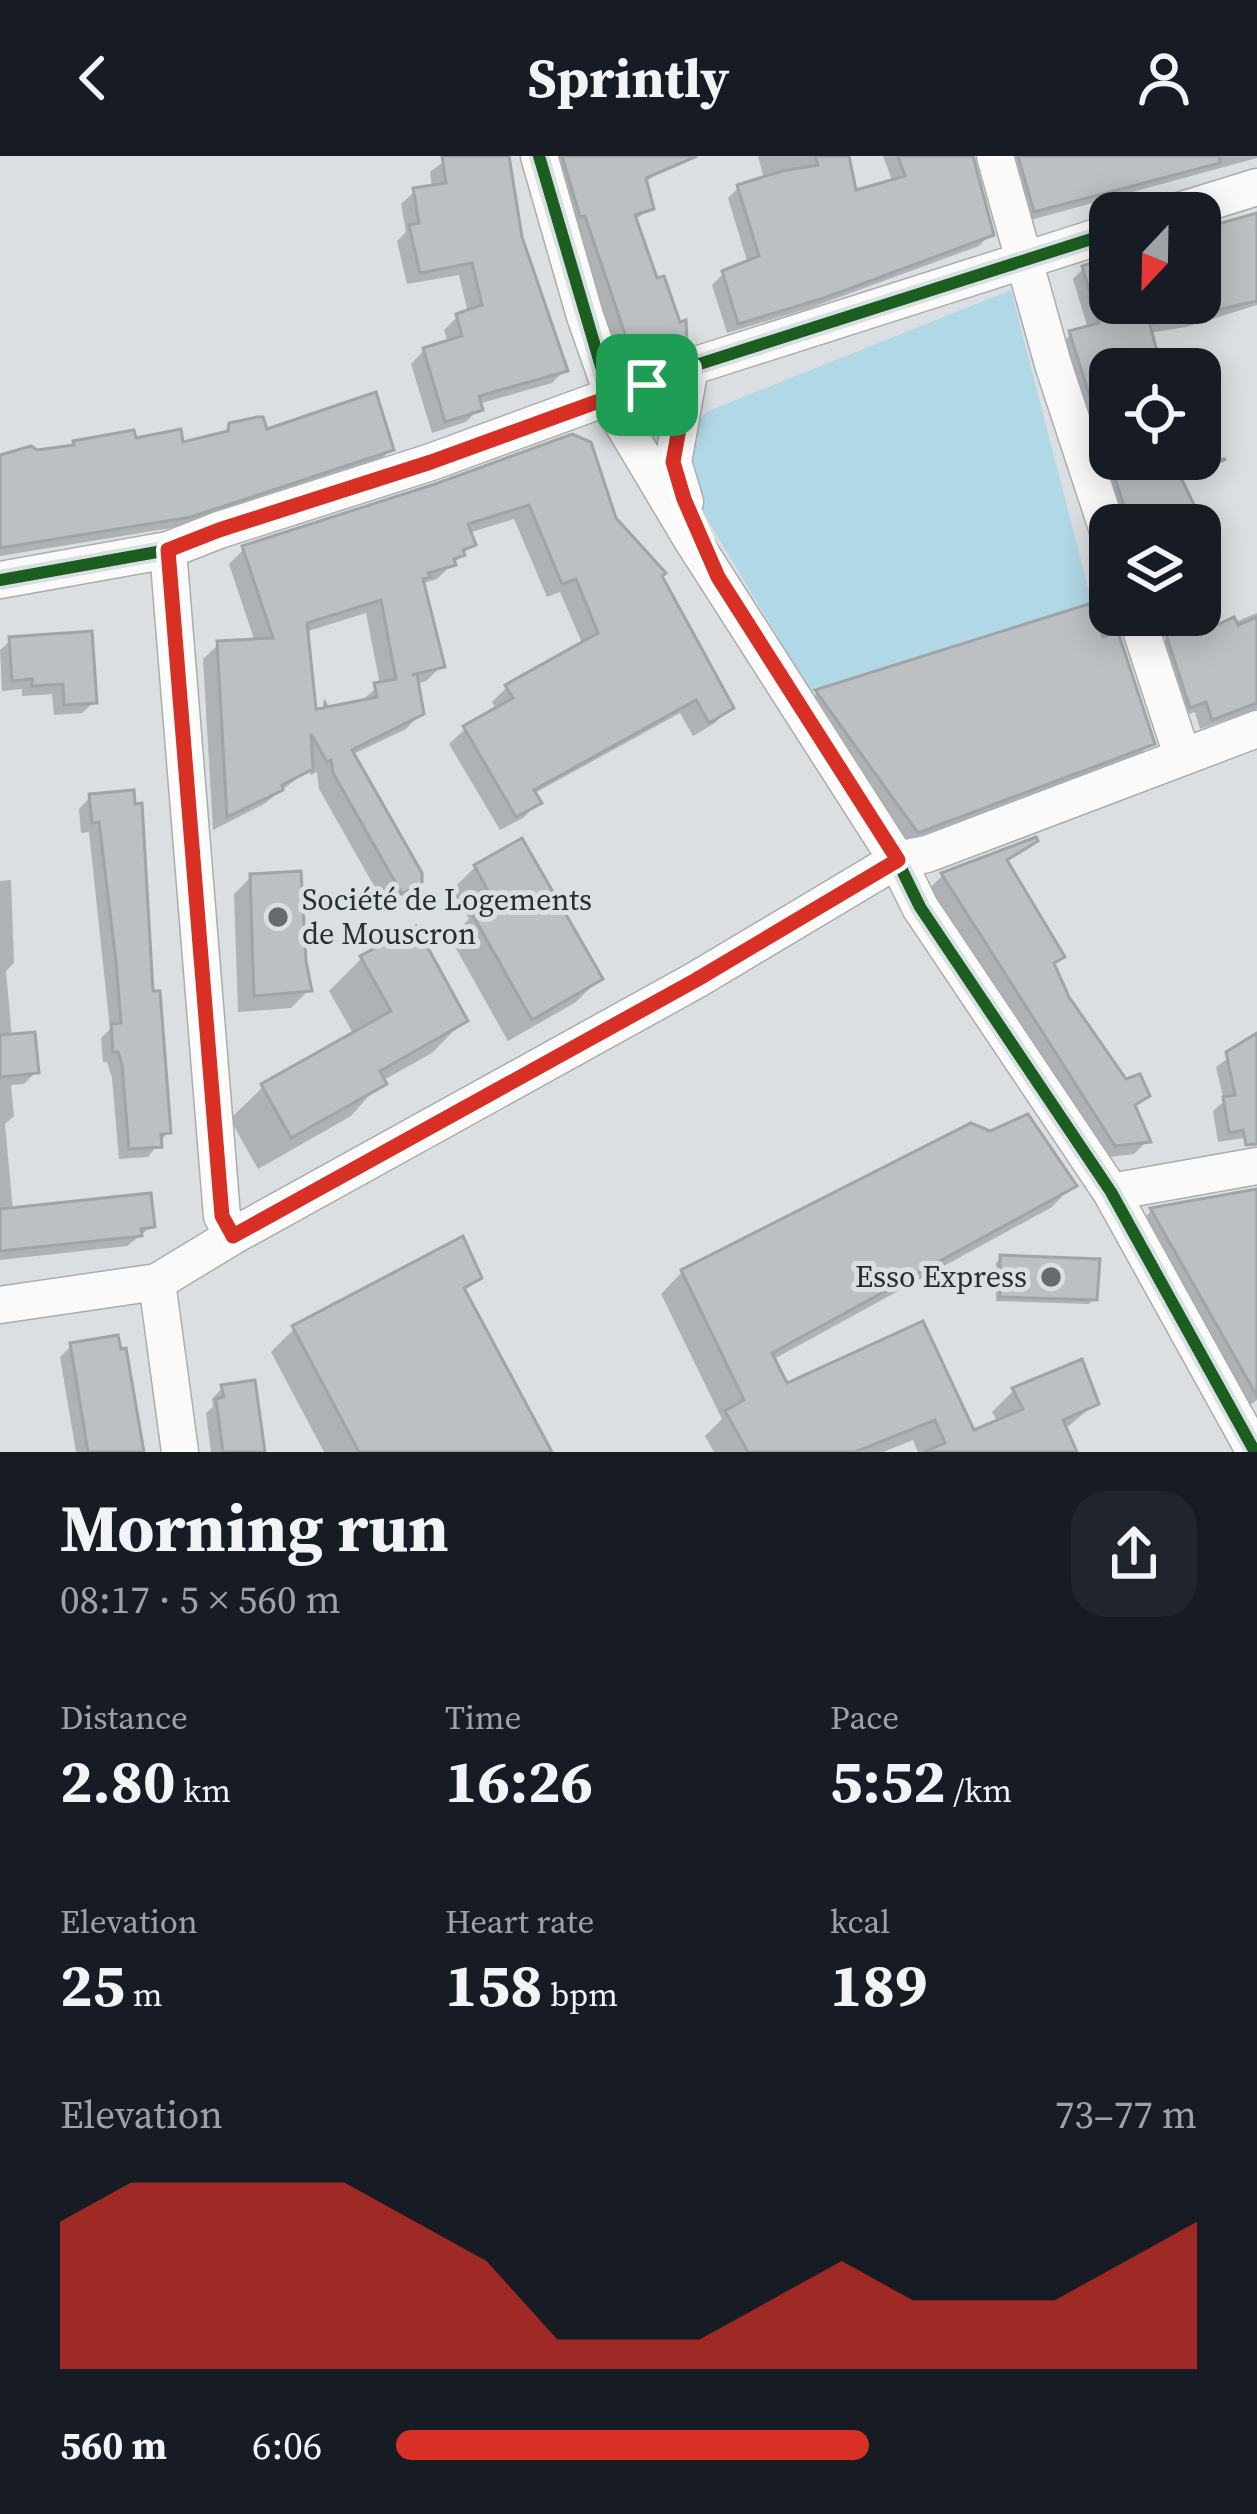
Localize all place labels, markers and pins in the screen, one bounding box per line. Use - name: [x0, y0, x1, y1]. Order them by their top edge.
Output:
- pin: [596, 334, 698, 436]
- place label: Société de Logements de Mouscron: [302, 879, 592, 954]
- marker: Société de Logements de Mouscron: [265, 904, 291, 930]
- place label: Esso Express: [855, 1256, 1027, 1297]
- marker: Esso Express: [1038, 1264, 1064, 1290]

